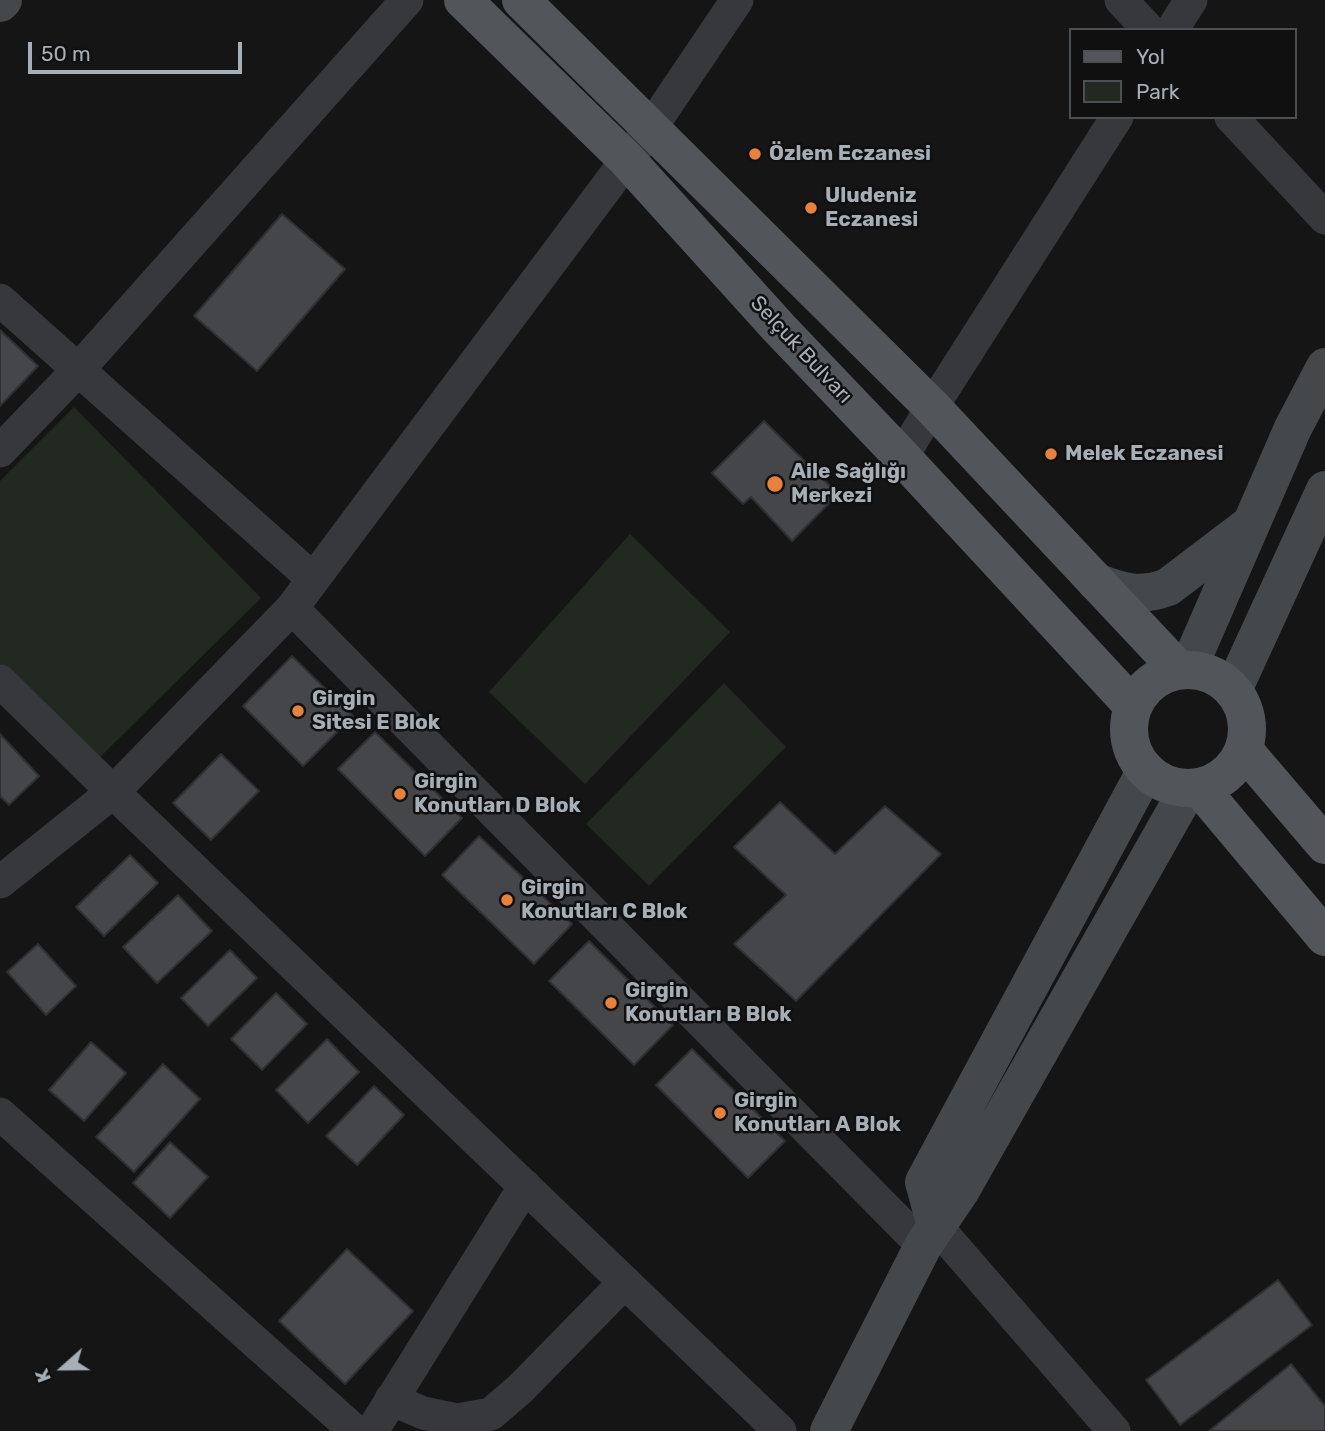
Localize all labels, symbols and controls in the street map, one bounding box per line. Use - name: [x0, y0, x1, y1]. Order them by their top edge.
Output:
- scale bar: [32, 28, 245, 72]
- legend: [1070, 28, 1297, 119]
- text: 50 m: [41, 41, 91, 66]
- text: Yol: [1136, 44, 1165, 69]
- text: Park: [1136, 79, 1180, 104]
- place label: Özlem Eczanesi: [769, 141, 931, 167]
- marker: Özlem Eczanesi: [747, 146, 763, 162]
- place label: Uludeniz Eczanesi: [825, 183, 918, 233]
- marker: Uludeniz Eczanesi: [803, 200, 819, 216]
- street label: Selçuk Bulvarı: [745, 291, 857, 409]
- place label: Melek Eczanesi: [1065, 441, 1223, 467]
- marker: Melek Eczanesi: [1043, 446, 1059, 462]
- place label: Aile Sağlığı Merkezi: [791, 459, 906, 509]
- marker: Aile Sağlığı Merkezi: [765, 474, 785, 494]
- place label: Girgin Sitesi E Blok: [312, 686, 440, 736]
- marker: Girgin Sitesi E Blok: [290, 703, 306, 719]
- place label: Girgin Konutları D Blok: [414, 769, 581, 819]
- marker: Girgin Konutları D Blok: [392, 786, 408, 802]
- place label: Girgin Konutları C Blok: [521, 875, 687, 925]
- marker: Girgin Konutları C Blok: [499, 892, 515, 908]
- place label: Girgin Konutları B Blok: [625, 978, 791, 1028]
- marker: Girgin Konutları B Blok: [603, 995, 619, 1011]
- place label: Girgin Konutları A Blok: [734, 1088, 901, 1138]
- marker: Girgin Konutları A Blok: [712, 1105, 728, 1121]
- north arrow: [28, 1333, 98, 1403]
- text: K: [30, 1366, 56, 1386]

